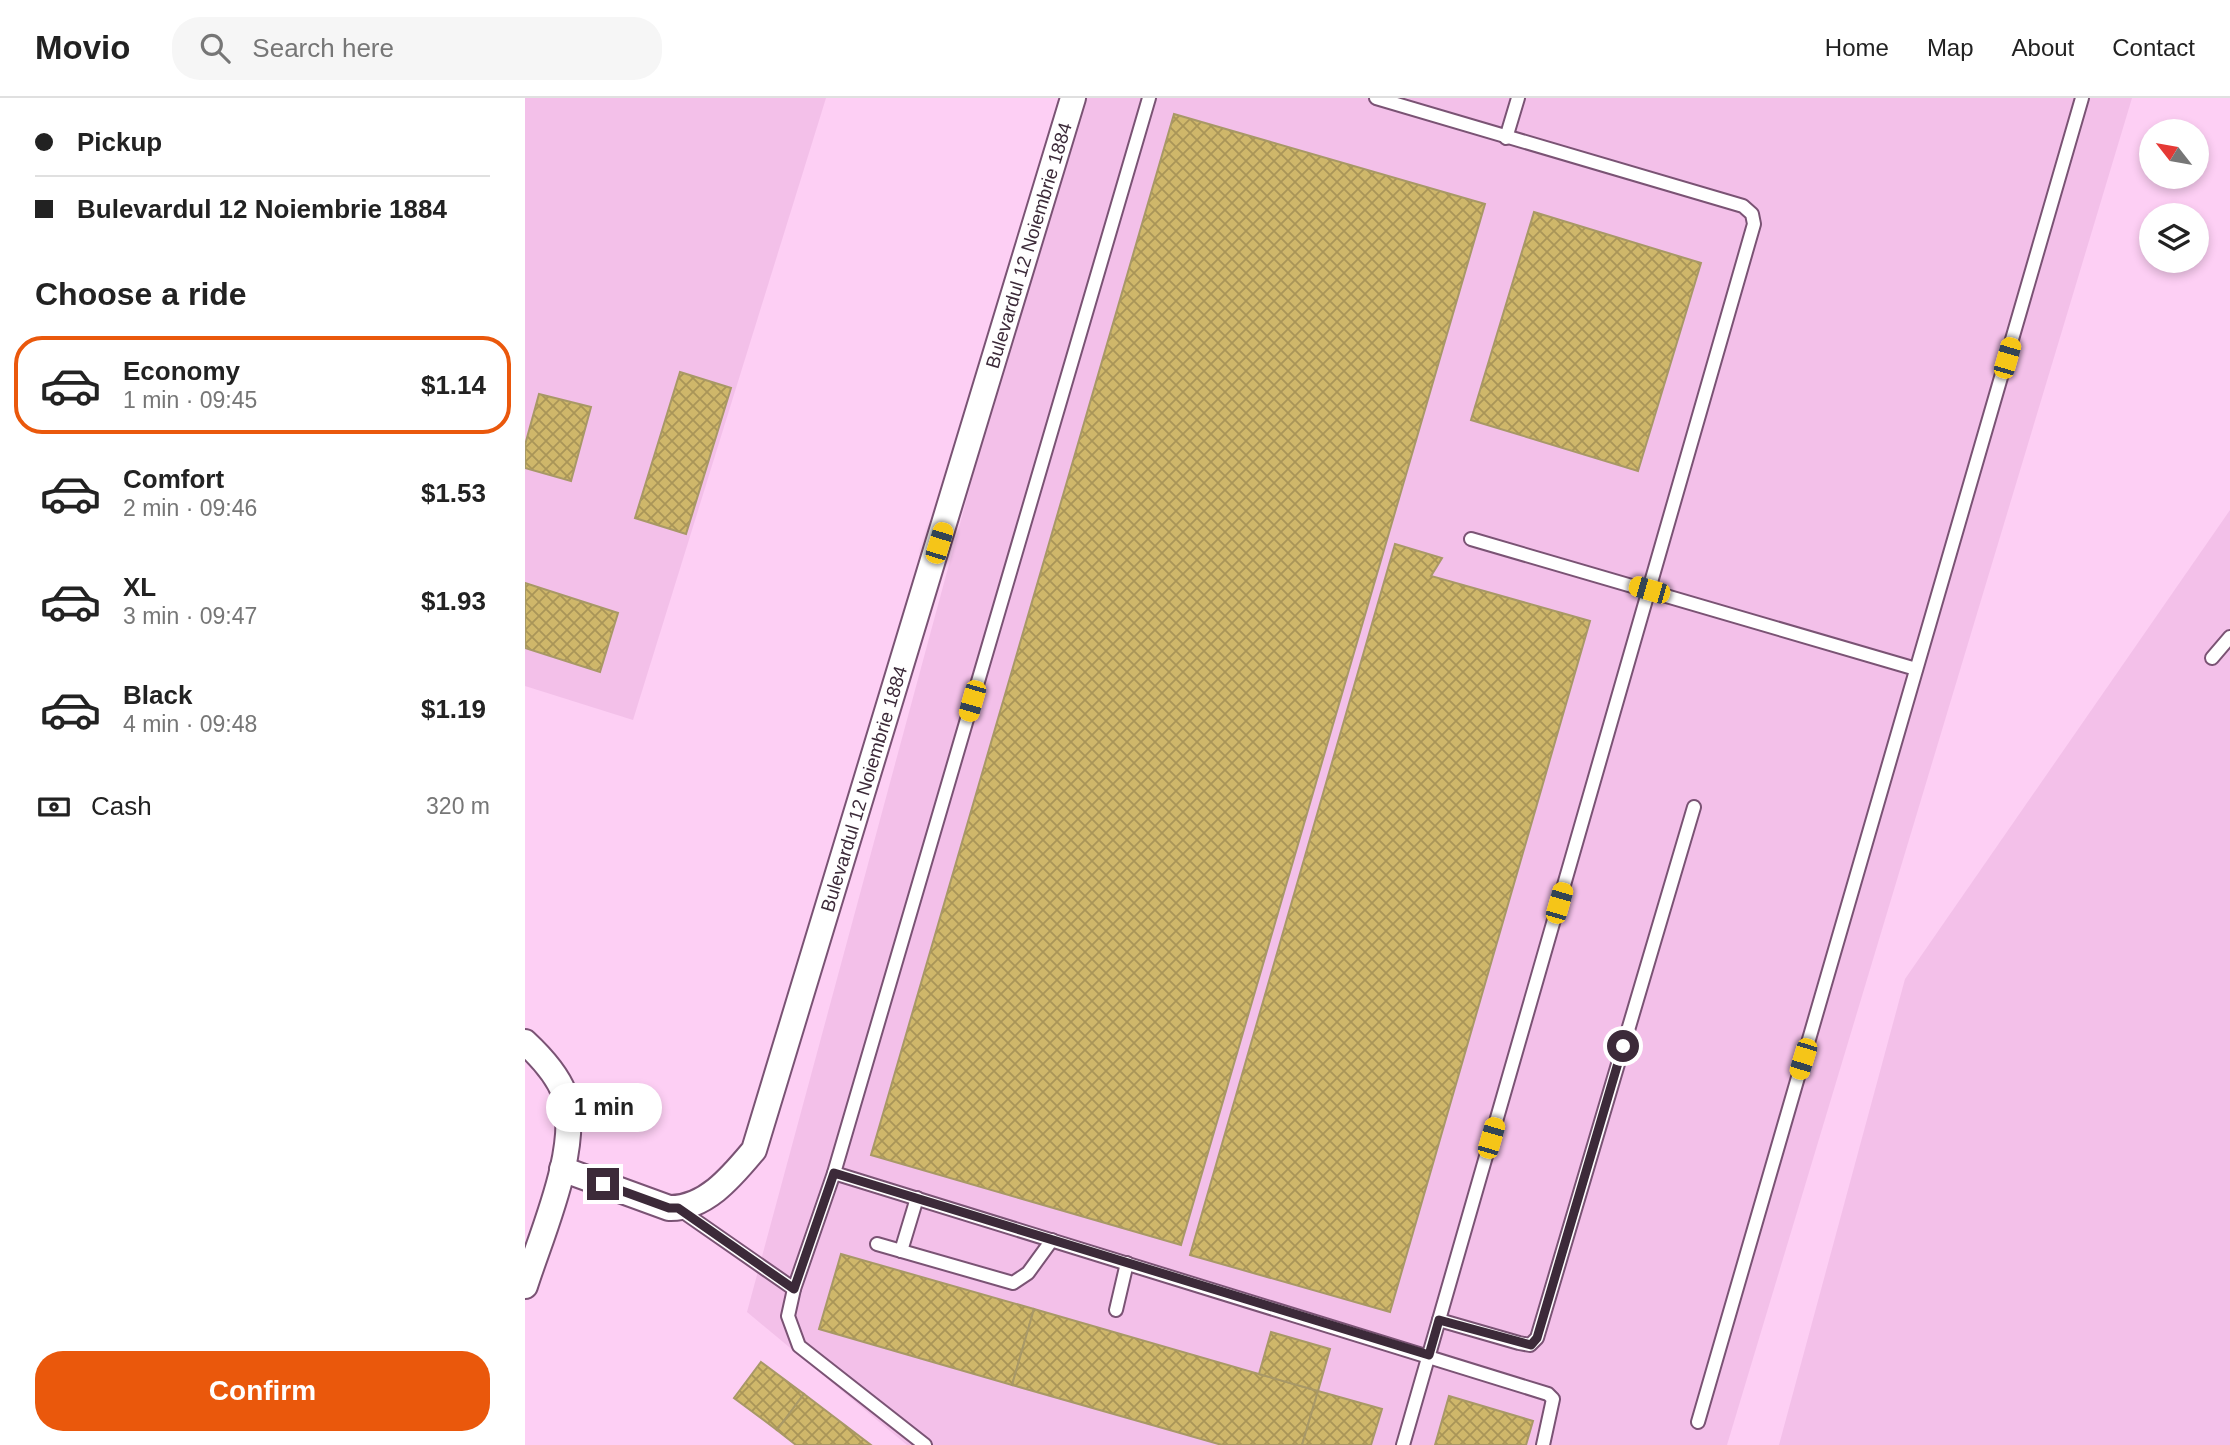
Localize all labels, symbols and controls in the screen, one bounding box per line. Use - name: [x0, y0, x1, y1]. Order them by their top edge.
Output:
- search box: [172, 17, 662, 80]
- text: Movio: [35, 29, 130, 66]
- icon: search: [196, 29, 234, 67]
- text: Search here: [252, 33, 394, 63]
- text: Home: [1825, 34, 1889, 61]
- text: Map: [1927, 34, 1974, 61]
- text: About: [2012, 34, 2074, 61]
- text: Contact: [2112, 34, 2195, 61]
- street label: Bulevardul 12 Noiembrie 1884: [981, 119, 1076, 371]
- north arrow: [2139, 119, 2209, 189]
- map controls: [2139, 119, 2209, 273]
- text: Pickup: [77, 127, 162, 157]
- text: Bulevardul 12 Noiembrie 1884: [77, 194, 447, 224]
- button: layers: [2139, 203, 2209, 273]
- text: Choose a ride: [35, 276, 247, 312]
- car: [1992, 335, 2023, 381]
- icon: car: [39, 354, 102, 417]
- text: Economy: [123, 356, 240, 386]
- text: $1.14: [421, 370, 486, 400]
- text: 1 min · 09:45: [123, 387, 257, 413]
- icon: car: [39, 462, 102, 525]
- text: Comfort: [123, 464, 224, 494]
- text: $1.53: [421, 478, 486, 508]
- text: 2 min · 09:46: [123, 495, 257, 521]
- car: [923, 520, 956, 566]
- icon: car: [39, 570, 102, 633]
- text: XL: [123, 572, 156, 602]
- car: [1626, 574, 1673, 606]
- text: $1.93: [421, 586, 486, 616]
- text: 3 min · 09:47: [123, 603, 257, 629]
- street label: Bulevardul 12 Noiembrie 1884: [816, 663, 911, 914]
- icon: car: [39, 678, 102, 741]
- car: [957, 678, 988, 724]
- text: Black: [123, 680, 192, 710]
- text: $1.19: [421, 694, 486, 724]
- text: 4 min · 09:48: [123, 711, 257, 737]
- icon: cash: [35, 788, 73, 826]
- text: Cash: [91, 791, 152, 821]
- text: 320 m: [426, 793, 490, 819]
- car: [1544, 880, 1575, 926]
- route start: [1607, 1030, 1639, 1062]
- car: [1787, 1036, 1820, 1082]
- callout: 1 min: [545, 1082, 661, 1132]
- text: 1 min: [574, 1094, 634, 1120]
- car: [1476, 1115, 1507, 1161]
- route end: [587, 1168, 619, 1200]
- button: Confirm: [35, 1351, 490, 1431]

